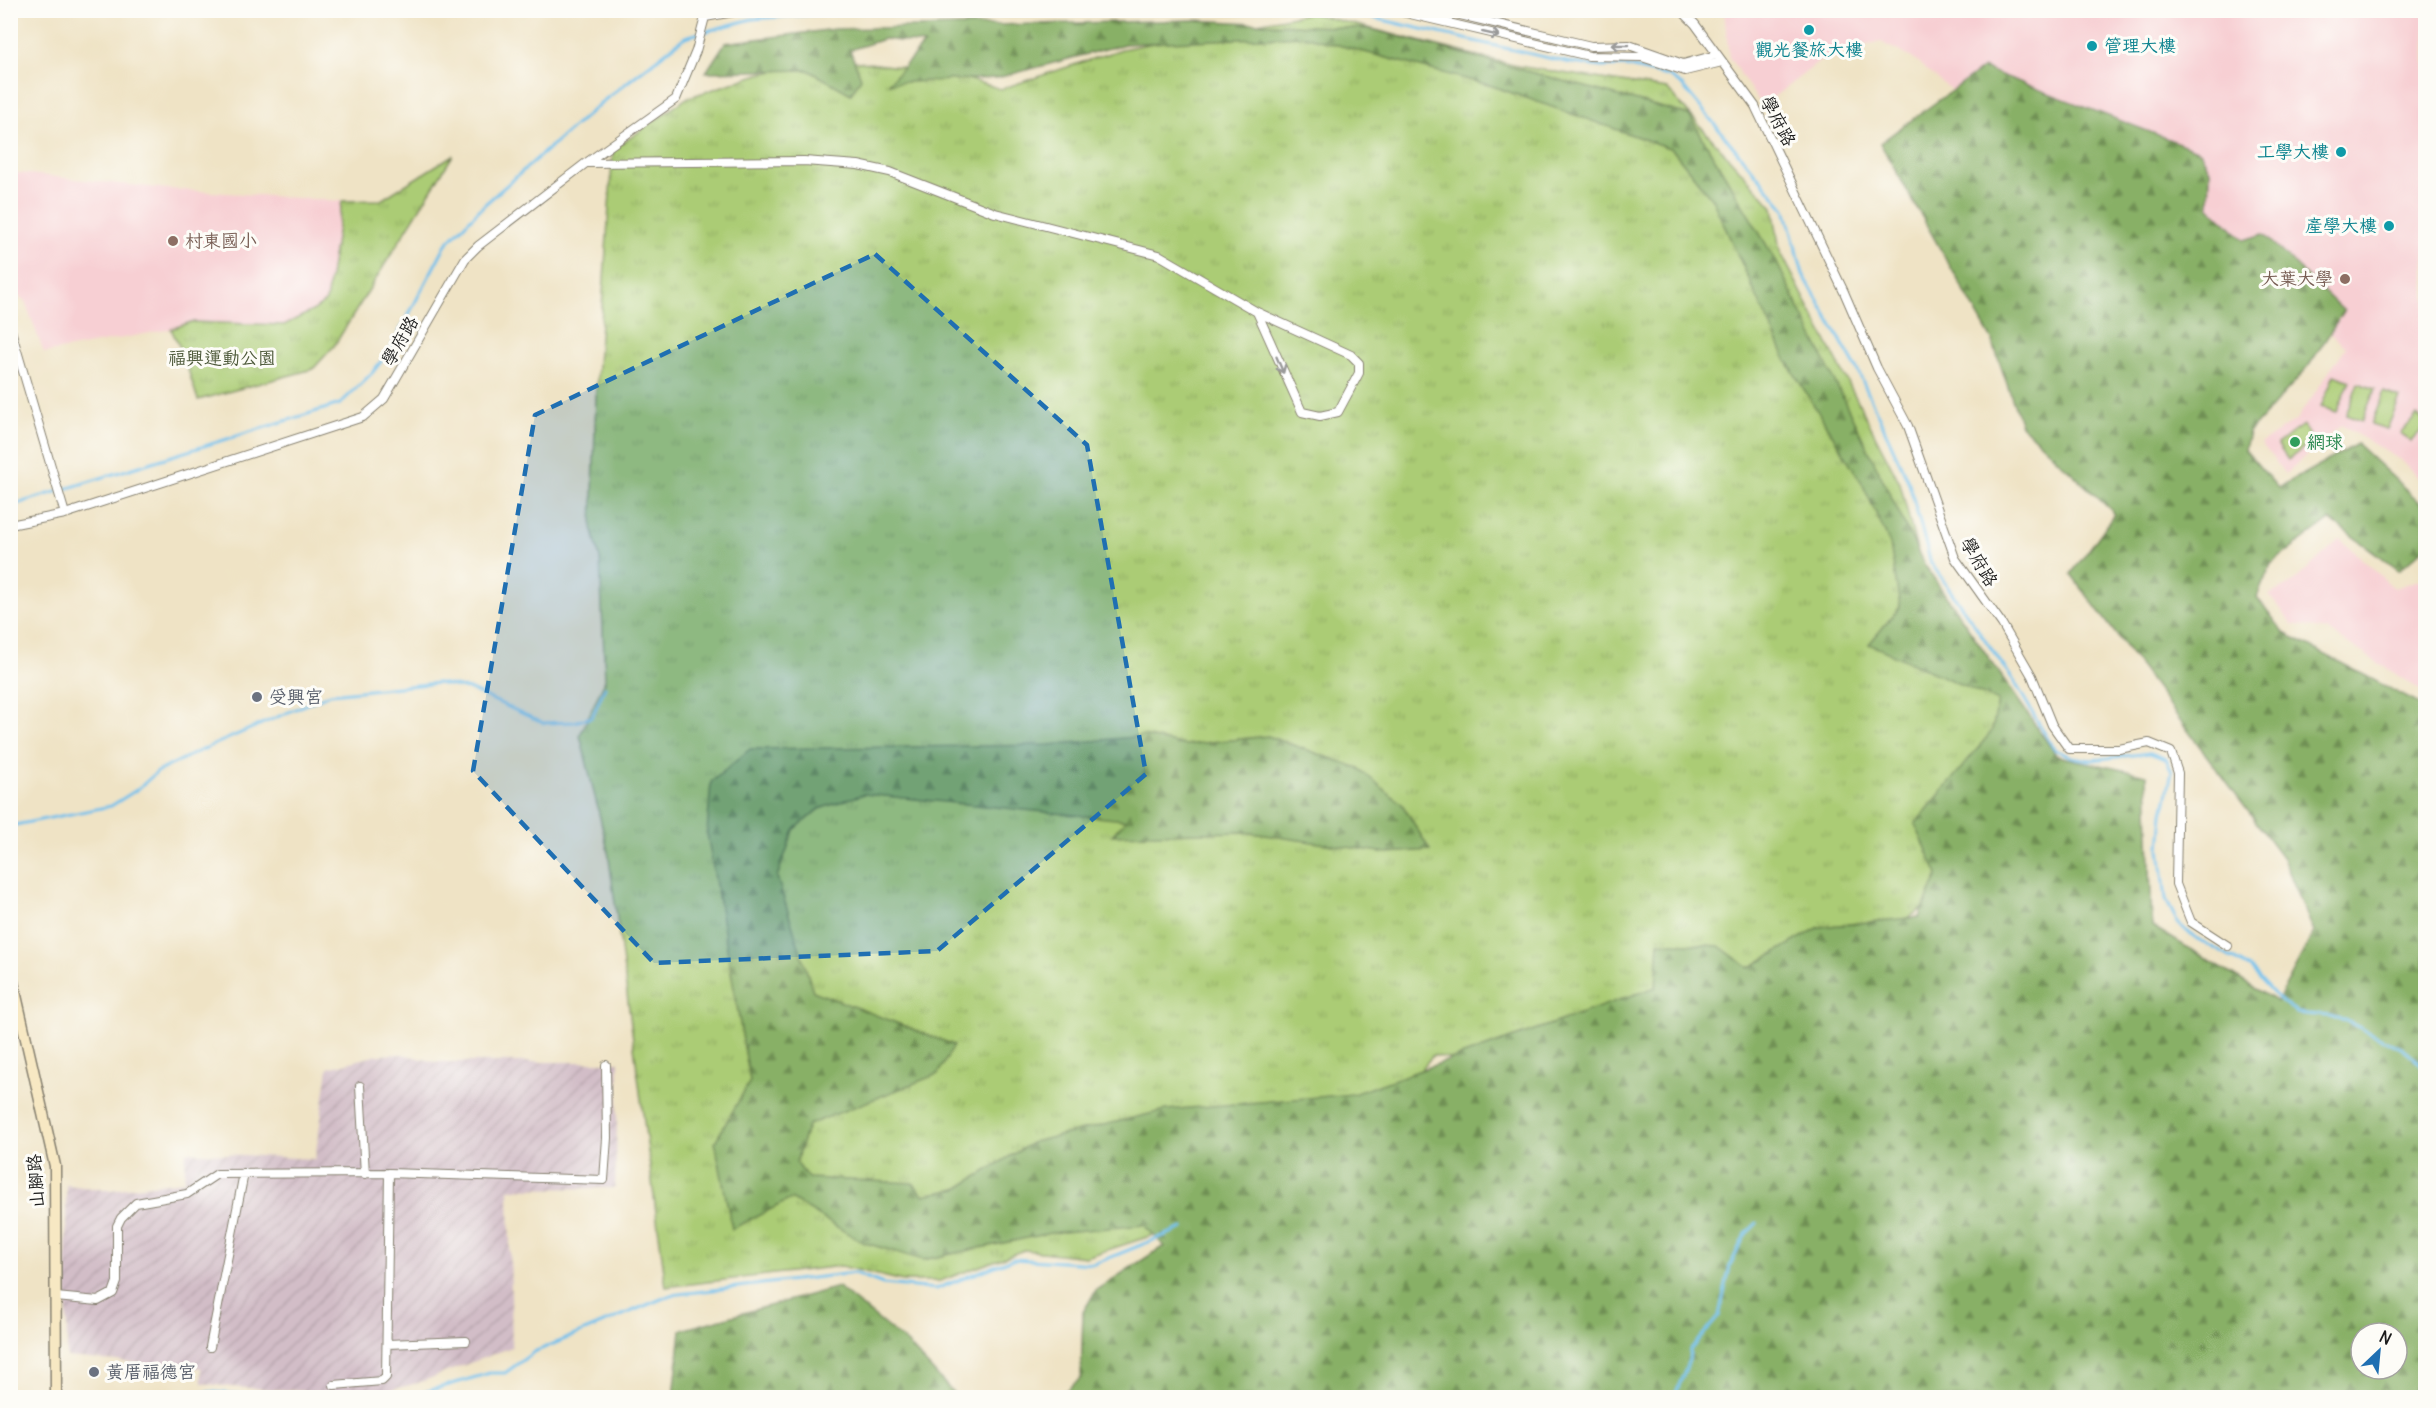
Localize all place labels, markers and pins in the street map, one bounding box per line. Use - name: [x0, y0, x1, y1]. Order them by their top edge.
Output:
- marker: 觀光餐旅大樓: [1802, 23, 1816, 37]
- place label: 管理大樓: [2104, 34, 2176, 57]
- place label: 觀光餐旅大樓: [1755, 38, 1863, 61]
- marker: 管理大樓: [2085, 39, 2099, 53]
- place label: 工學大樓: [2257, 140, 2329, 163]
- marker: 工學大樓: [2334, 145, 2348, 159]
- place label: 產學大樓: [2305, 214, 2377, 237]
- marker: 產學大樓: [2382, 219, 2396, 233]
- place label: 村東國小: [185, 229, 257, 252]
- marker: 村東國小: [166, 234, 180, 248]
- place label: 大葉大學: [2261, 267, 2333, 290]
- marker: 大葉大學: [2338, 272, 2352, 286]
- place label: 網球: [2307, 430, 2343, 453]
- marker: 網球: [2288, 435, 2302, 449]
- place label: 受興宮: [269, 685, 323, 708]
- marker: 受興宮: [250, 690, 264, 704]
- place label: 黃厝福德宮: [106, 1360, 196, 1383]
- marker: 黃厝福德宮: [87, 1365, 101, 1379]

